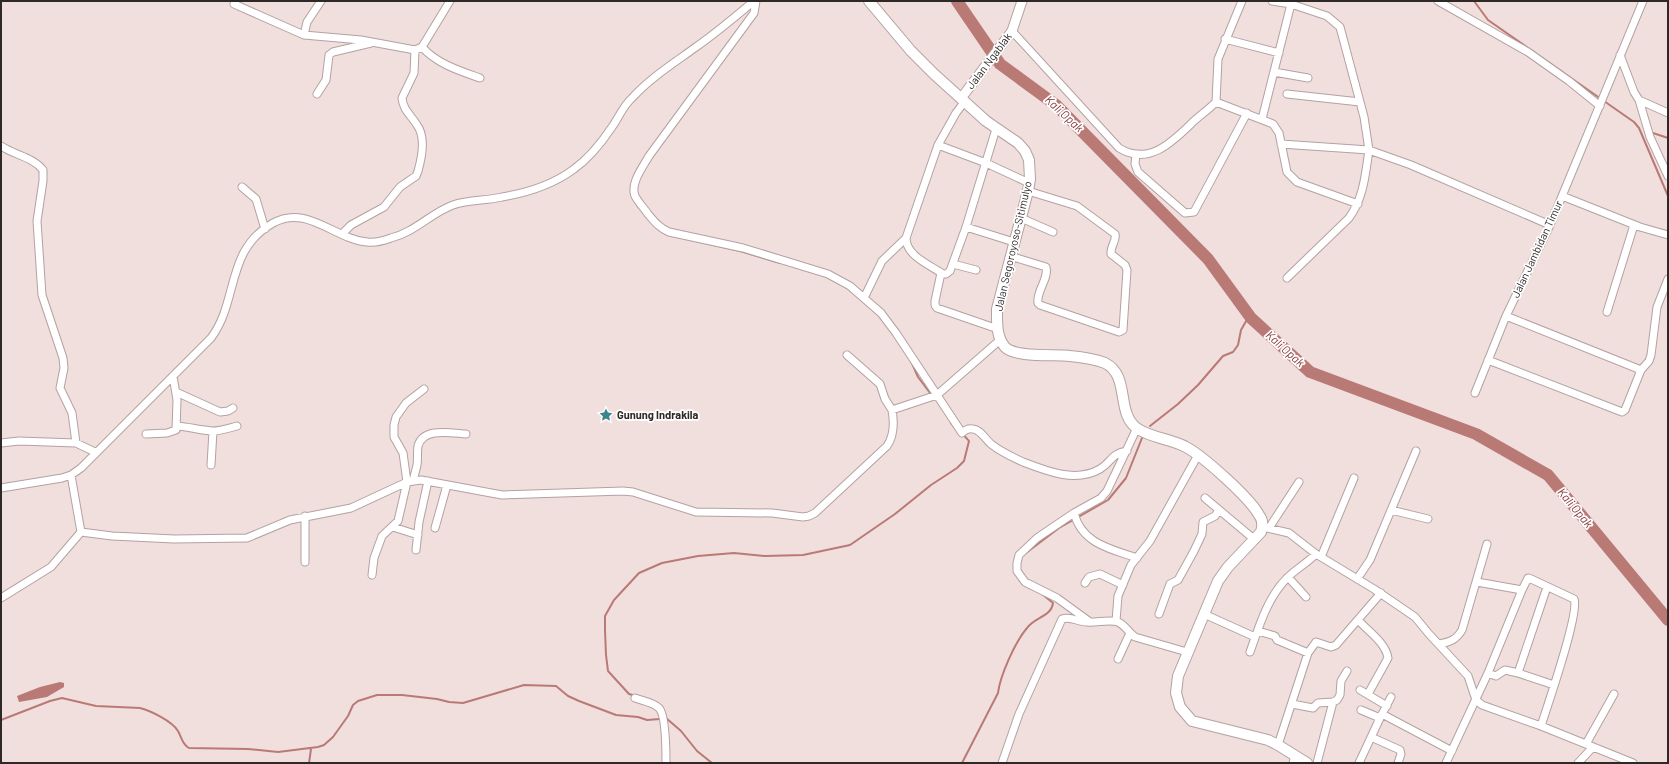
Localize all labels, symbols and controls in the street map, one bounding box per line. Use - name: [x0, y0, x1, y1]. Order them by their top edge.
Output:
- street label: Jalan Ngablak: [963, 30, 1014, 91]
- water label: Kali Opak: [1043, 92, 1087, 135]
- street label: Jalan Segoroyoso-Sitimulyo: [991, 180, 1034, 312]
- street label: Jalan Jambidan Timur: [1508, 198, 1565, 299]
- water label: Kali Opak: [1263, 327, 1308, 369]
- place icon: Gunung Indrakila: [598, 407, 614, 423]
- place label: Gunung Indrakila: [617, 408, 698, 421]
- water label: Kali Opak: [1555, 485, 1596, 530]

